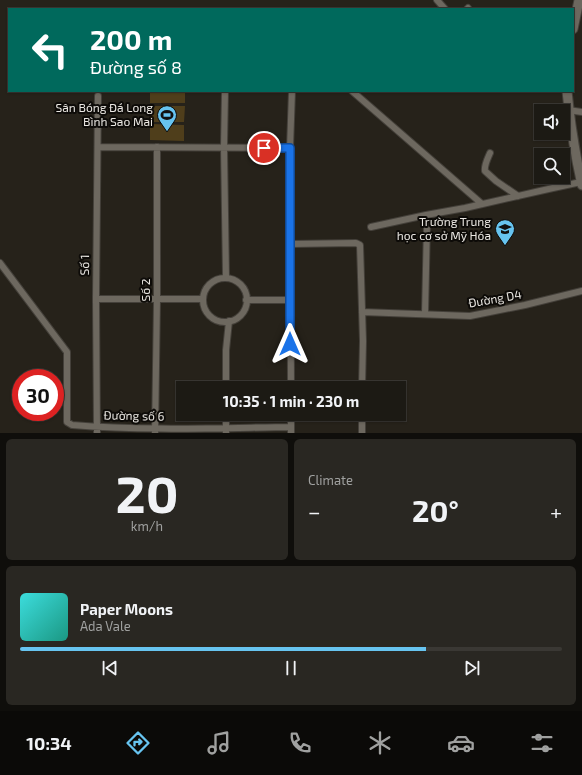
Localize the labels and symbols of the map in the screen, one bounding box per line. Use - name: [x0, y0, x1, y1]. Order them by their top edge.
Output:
- place label: Sân Bóng Đá Long Bình Sao Mai: [56, 100, 153, 128]
- sports icon: Sân Bóng Đá Long Bình Sao Mai: [156, 104, 178, 132]
- pin: [247, 131, 281, 165]
- place label: Trường Trung học cơ sở Mỹ Hóa: [397, 214, 491, 243]
- school or university icon: Trường Trung học cơ sở Mỹ Hóa: [494, 218, 516, 246]
- street label: Số 1: [77, 254, 91, 276]
- street label: Số 2: [138, 278, 152, 301]
- street label: Đường D4: [467, 286, 523, 310]
- position arrow: [269, 323, 311, 365]
- speed limit sign: 30: [12, 369, 64, 421]
- street label: Đường số 6: [103, 407, 165, 423]

